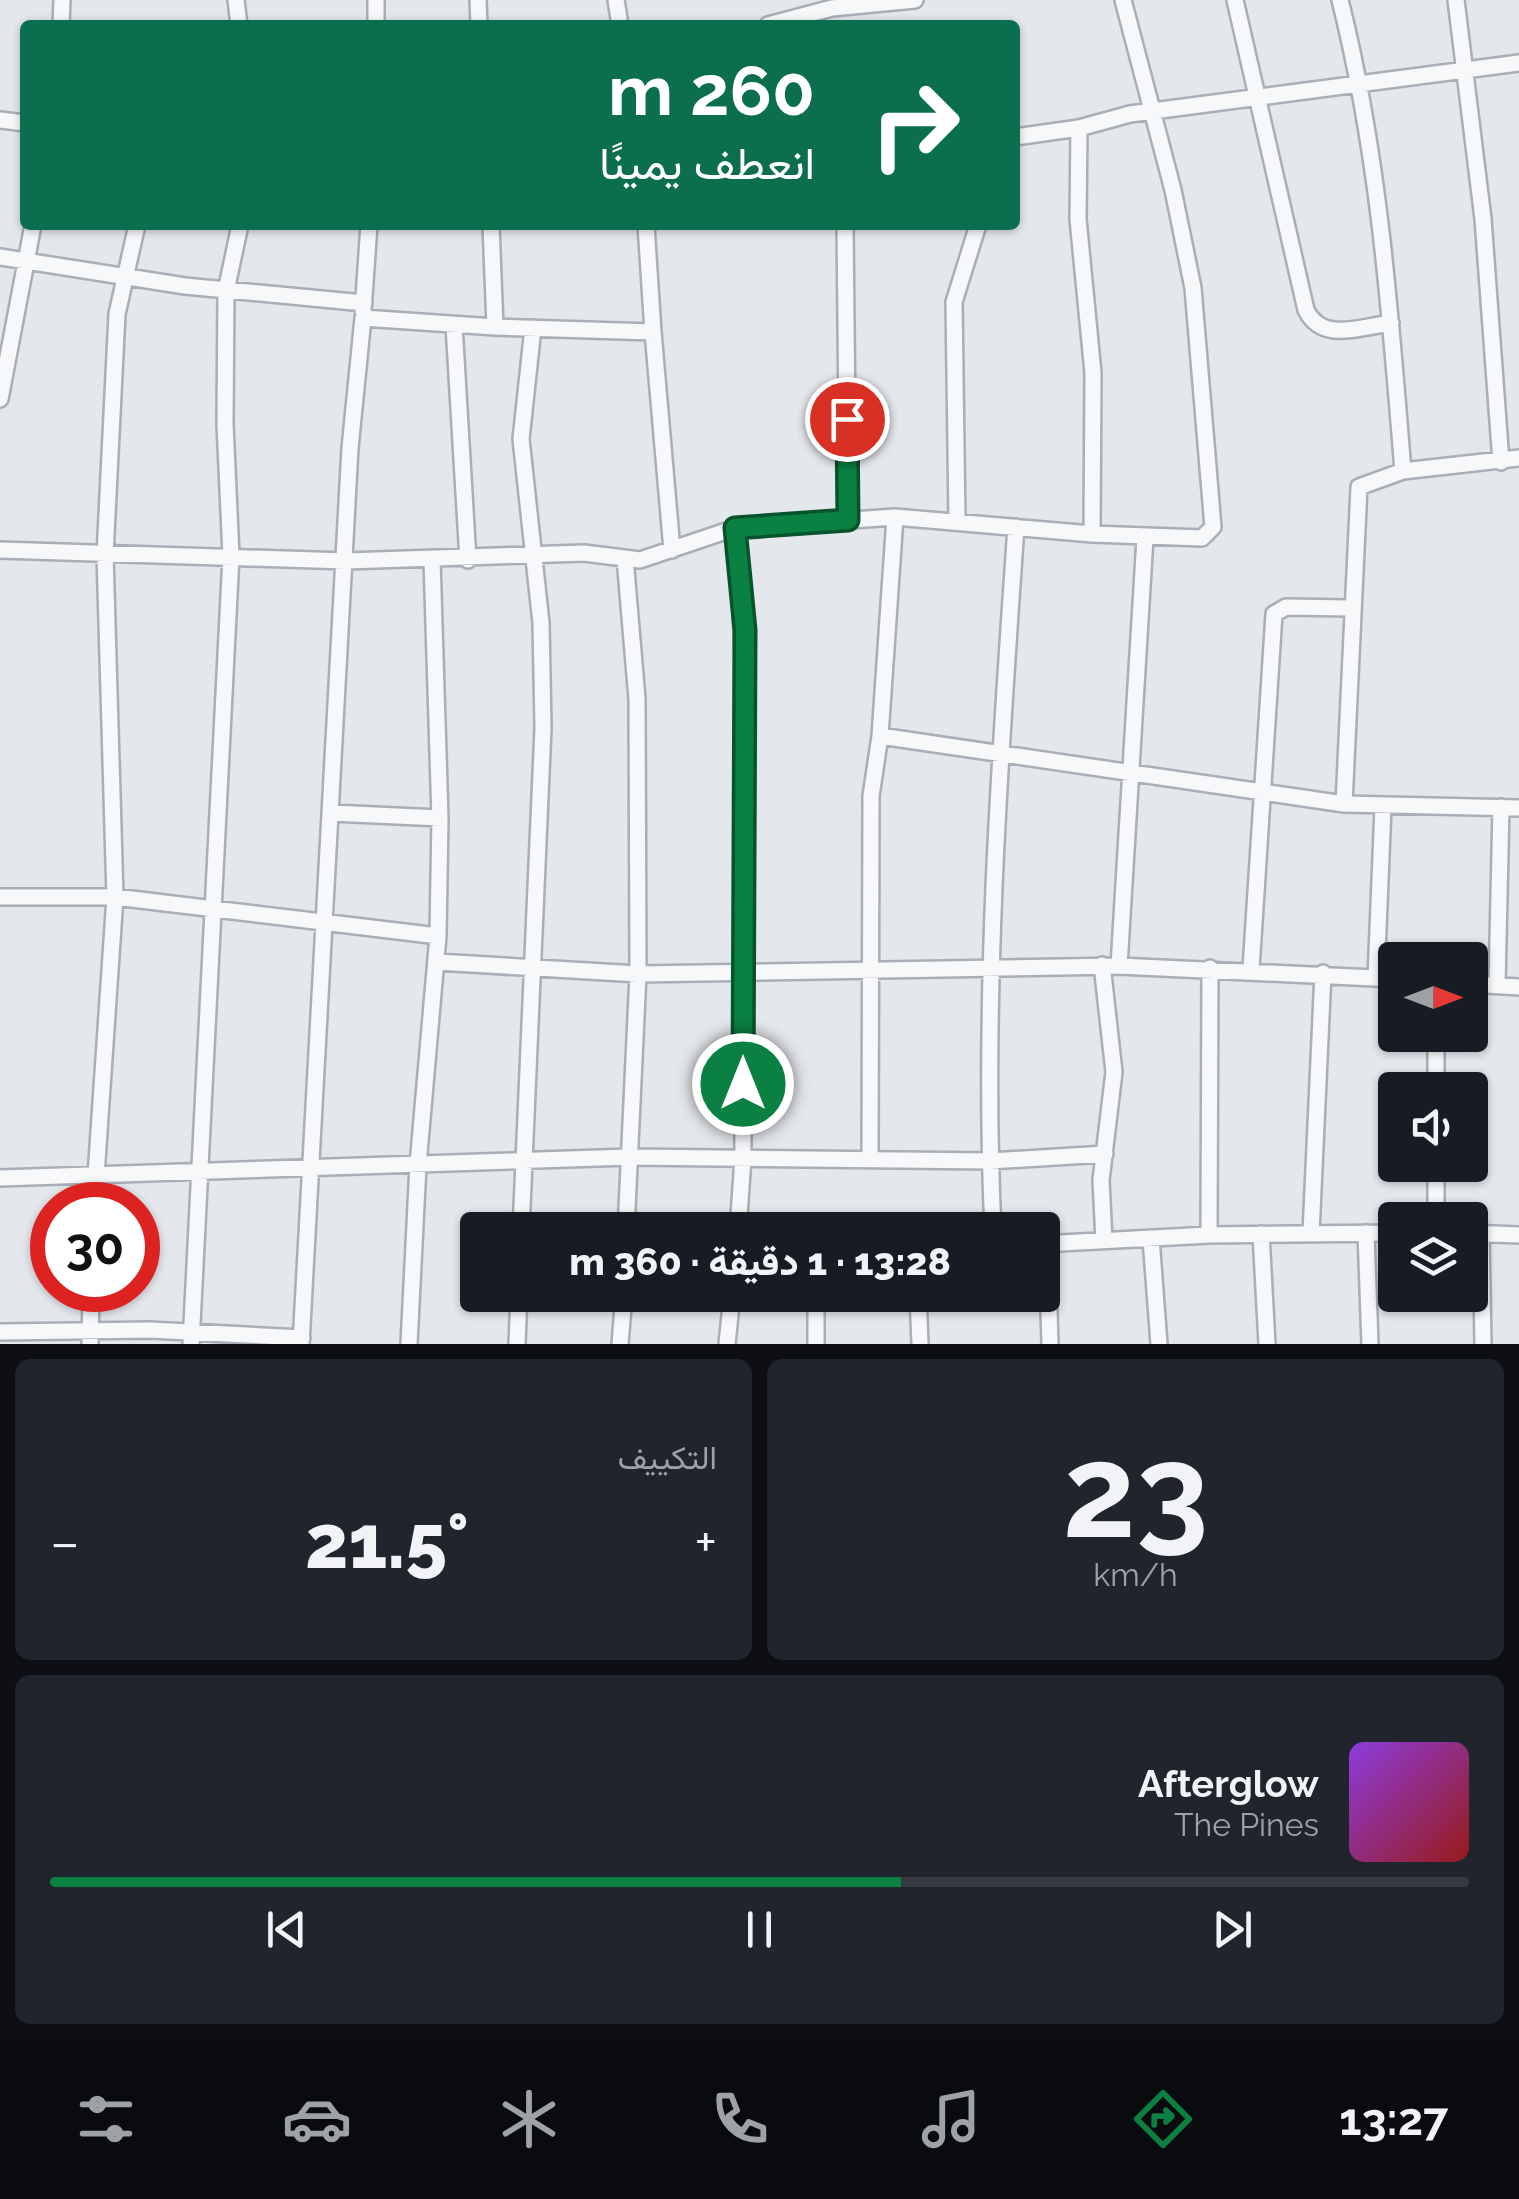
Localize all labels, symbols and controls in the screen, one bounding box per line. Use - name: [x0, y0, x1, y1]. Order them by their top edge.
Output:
- text: 260 m: [608, 49, 815, 131]
- icon: right: [850, 60, 980, 190]
- text: انعطف يمينًا: [599, 137, 815, 190]
- pin: [805, 377, 890, 462]
- icon: arrive: [820, 392, 875, 447]
- north arrow: [1378, 942, 1488, 1052]
- map controls: [1378, 942, 1488, 1312]
- position arrow: [691, 1032, 795, 1136]
- button: sound: [1378, 1072, 1488, 1182]
- speed limit sign: 30: [30, 1182, 160, 1312]
- button: layers: [1378, 1202, 1488, 1312]
- text: 13:28 · 1 دقيقة · 360 m: [569, 1239, 951, 1284]
- text: 23: [1063, 1415, 1208, 1567]
- text: التكييف: [618, 1439, 717, 1476]
- text: 21.5°: [305, 1497, 469, 1586]
- text: −: [50, 1510, 80, 1575]
- text: +: [694, 1510, 717, 1575]
- text: km/h: [1093, 1556, 1178, 1593]
- text: Afterglow: [1138, 1761, 1319, 1806]
- text: The Pines: [1174, 1806, 1319, 1843]
- icon: previous: [259, 1902, 314, 1957]
- icon: pause: [732, 1902, 787, 1957]
- icon: next: [1205, 1902, 1260, 1957]
- icon: filters: [71, 2084, 141, 2154]
- icon: car: [282, 2084, 352, 2154]
- icon: climate: [494, 2084, 564, 2154]
- icon: phone: [705, 2084, 775, 2154]
- icon: music: [916, 2084, 986, 2154]
- icon: directions: [1128, 2084, 1198, 2154]
- text: 13:27: [1339, 2093, 1448, 2146]

